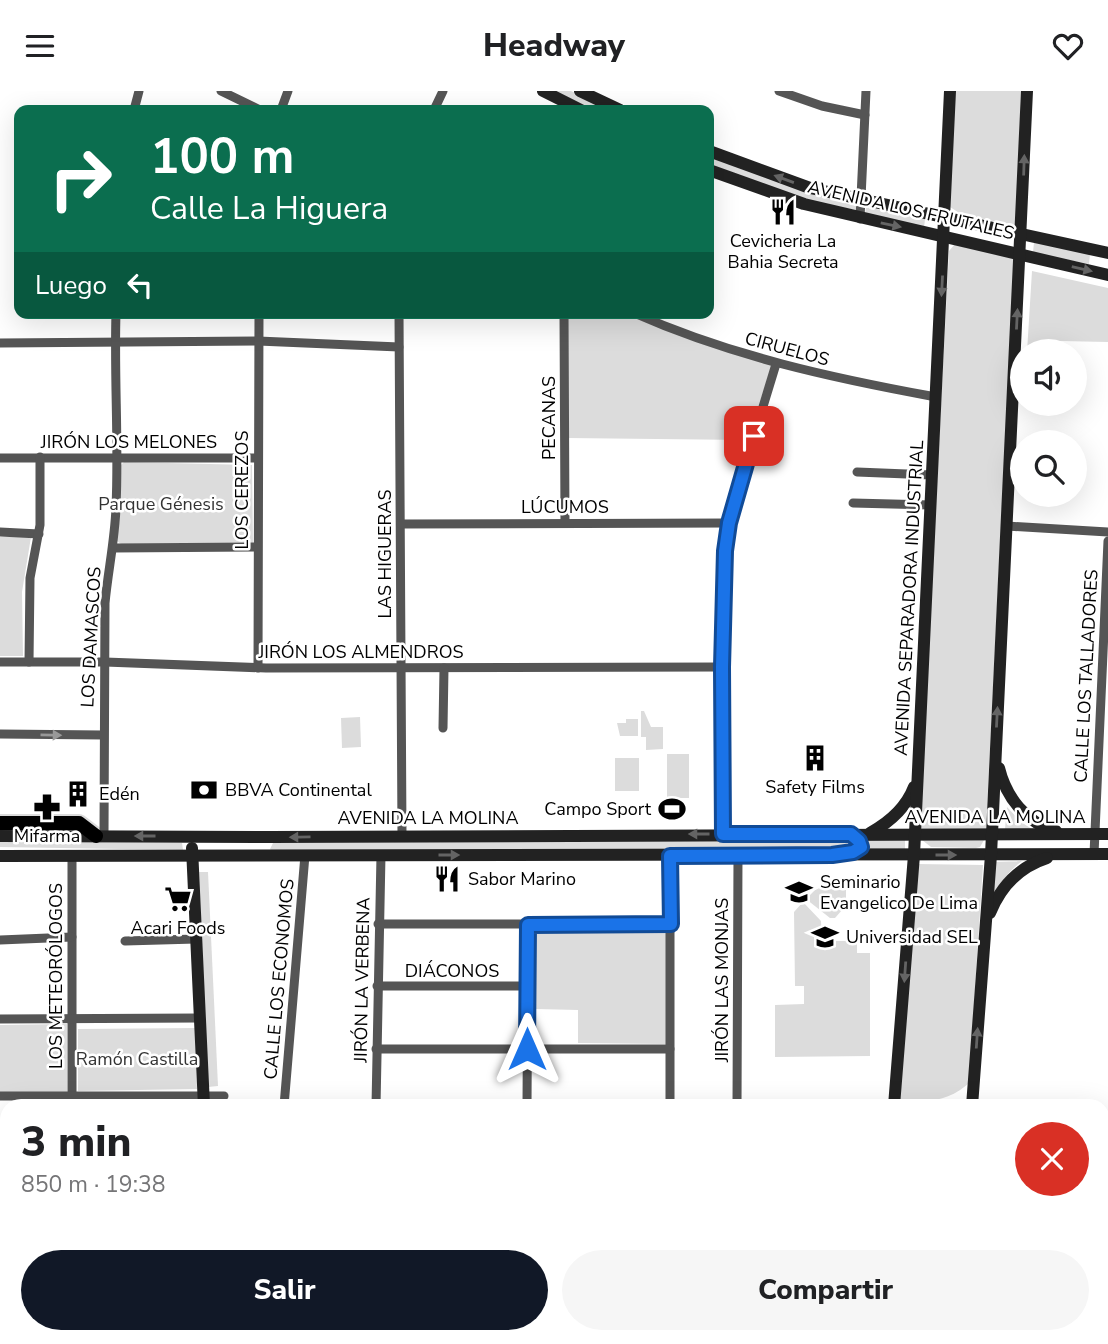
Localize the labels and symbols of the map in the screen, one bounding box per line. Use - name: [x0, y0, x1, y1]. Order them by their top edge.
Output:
- one-way arrow: [1019, 153, 1030, 175]
- one-way arrow: [773, 173, 794, 184]
- street label: AVENIDA LOS FRUTALES: [805, 175, 1017, 245]
- restaurant icon: Cevicheria La Bahia Secreta: [768, 197, 798, 227]
- one-way arrow: [880, 220, 902, 231]
- place label: Cevicheria La Bahia Secreta: [728, 229, 839, 274]
- one-way arrow: [1071, 263, 1093, 274]
- one-way arrow: [936, 276, 947, 298]
- one-way arrow: [1012, 307, 1023, 329]
- street label: CIRUELOS: [742, 326, 832, 372]
- street label: PECANAS: [537, 376, 561, 460]
- pin: [724, 406, 784, 466]
- street label: JIRÓN LOS MELONES: [40, 430, 217, 454]
- street label: LOS CEREZOS: [230, 431, 254, 549]
- street label: AVENIDA SEPARADORA INDUSTRIAL: [889, 439, 929, 756]
- street label: LAS HIGUERAS: [373, 490, 397, 619]
- park label: Parque Génesis: [98, 492, 224, 516]
- street label: LÚCUMOS: [521, 495, 609, 519]
- street label: LOS DAMASCOS: [75, 566, 107, 708]
- street label: CALLE LOS TALLADORES: [1068, 569, 1104, 783]
- street label: JIRÓN LOS ALMENDROS: [257, 640, 464, 664]
- one-way arrow: [991, 706, 1002, 728]
- one-way arrow: [41, 729, 63, 741]
- building icon: Safety Films: [800, 743, 830, 773]
- bank icon: BBVA Continental: [189, 775, 219, 805]
- place label: Safety Films: [765, 775, 865, 799]
- place label: BBVA Continental: [225, 778, 372, 802]
- building icon: Edén: [63, 779, 93, 809]
- place label: Edén: [99, 782, 140, 806]
- pharmacy icon: Mifarma: [32, 792, 62, 822]
- sports icon: Campo Sport: [657, 794, 687, 824]
- place label: Campo Sport: [544, 797, 652, 821]
- street label: AVENIDA LA MOLINA: [904, 805, 1086, 829]
- street label: AVENIDA LA MOLINA: [337, 806, 519, 830]
- place label: Mifarma: [14, 824, 80, 848]
- one-way arrow: [688, 829, 710, 840]
- one-way arrow: [134, 830, 156, 842]
- one-way arrow: [289, 831, 311, 843]
- one-way arrow: [438, 849, 460, 861]
- one-way arrow: [935, 849, 957, 861]
- restaurant icon: Sabor Marino: [432, 864, 462, 894]
- place label: Sabor Marino: [468, 867, 576, 891]
- place label: Seminario Evangelico De Lima: [820, 870, 978, 915]
- school or university icon: Seminario Evangelico De Lima: [784, 877, 814, 907]
- street label: CALLE LOS ECONOMOS: [258, 878, 300, 1080]
- street label: LOS METEORÓLOGOS: [44, 883, 68, 1069]
- supermarket icon: Acari Foods: [163, 884, 193, 914]
- street label: JIRÓN LA VERBENA: [349, 897, 375, 1064]
- street label: JIRÓN LAS MONJAS: [710, 898, 734, 1063]
- place label: Acari Foods: [131, 916, 225, 940]
- school or university icon: Universidad SEL: [810, 922, 840, 952]
- place label: Universidad SEL: [846, 925, 978, 949]
- street label: DIÁCONOS: [405, 959, 499, 983]
- one-way arrow: [899, 961, 910, 983]
- position arrow: [490, 1012, 564, 1086]
- one-way arrow: [972, 1027, 983, 1049]
- park label: Ramón Castilla: [76, 1047, 198, 1071]

